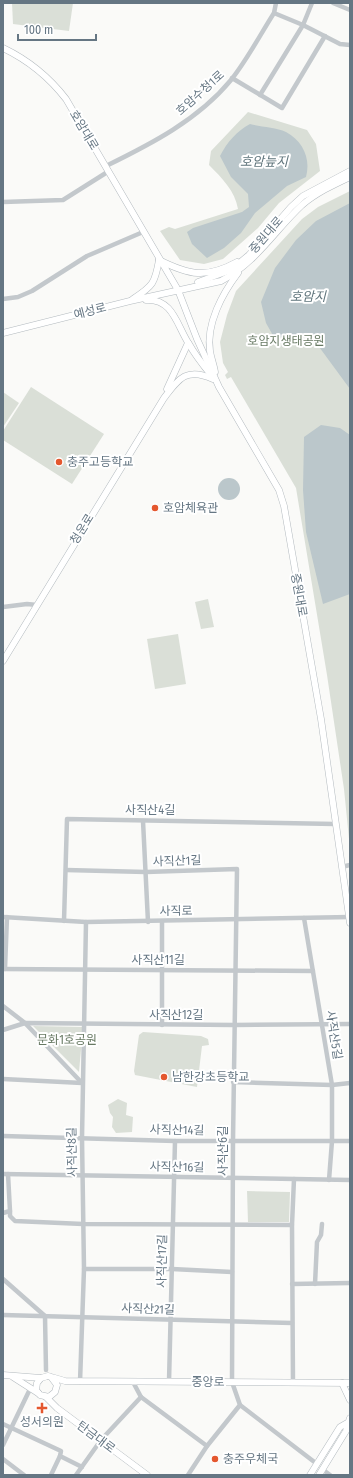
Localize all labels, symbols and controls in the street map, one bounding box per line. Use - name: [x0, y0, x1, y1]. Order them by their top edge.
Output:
- scale bar: [18, 16, 96, 42]
- text: 100 m: [24, 23, 53, 37]
- street label: 호암수청1로: [173, 68, 227, 118]
- street label: 호암대로: [67, 107, 101, 153]
- water label: 호암늪지: [240, 154, 289, 169]
- street label: 중원대로: [246, 214, 286, 256]
- water label: 호암지: [290, 289, 327, 304]
- street label: 예성로: [72, 300, 108, 322]
- park label: 호암지생태공원: [247, 334, 325, 348]
- place label: 충주고등학교: [67, 455, 133, 469]
- marker: 충주고등학교: [54, 457, 64, 467]
- place label: 호암체육관: [163, 501, 218, 515]
- marker: 호암체육관: [150, 503, 160, 513]
- street label: 청운로: [67, 511, 97, 547]
- street label: 중원대로: [288, 572, 310, 618]
- street label: 사직산4길: [125, 803, 175, 817]
- street label: 사직산1길: [152, 853, 202, 869]
- street label: 사직로: [159, 904, 193, 918]
- street label: 사직산11길: [131, 953, 185, 967]
- street label: 사직산12길: [149, 1008, 203, 1022]
- street label: 사직산5길: [323, 1009, 345, 1061]
- park label: 문화1호공원: [37, 1033, 97, 1047]
- place label: 남한강초등학교: [172, 1070, 249, 1084]
- marker: 남한강초등학교: [159, 1072, 169, 1082]
- street label: 사직산14길: [150, 1123, 204, 1137]
- street label: 사직산6길: [216, 1126, 230, 1176]
- street label: 사직산8길: [65, 1127, 79, 1177]
- street label: 사직산16길: [149, 1160, 205, 1174]
- street label: 사직산17길: [155, 1234, 169, 1288]
- street label: 사직산21길: [121, 1301, 175, 1317]
- street label: 중앙로: [191, 1375, 225, 1389]
- marker: 성서의원: [36, 1402, 48, 1414]
- place label: 성서의원: [20, 1415, 64, 1429]
- street label: 탄금대로: [74, 1418, 118, 1456]
- place label: 충주우체국: [223, 1452, 278, 1466]
- marker: 충주우체국: [210, 1454, 220, 1464]

